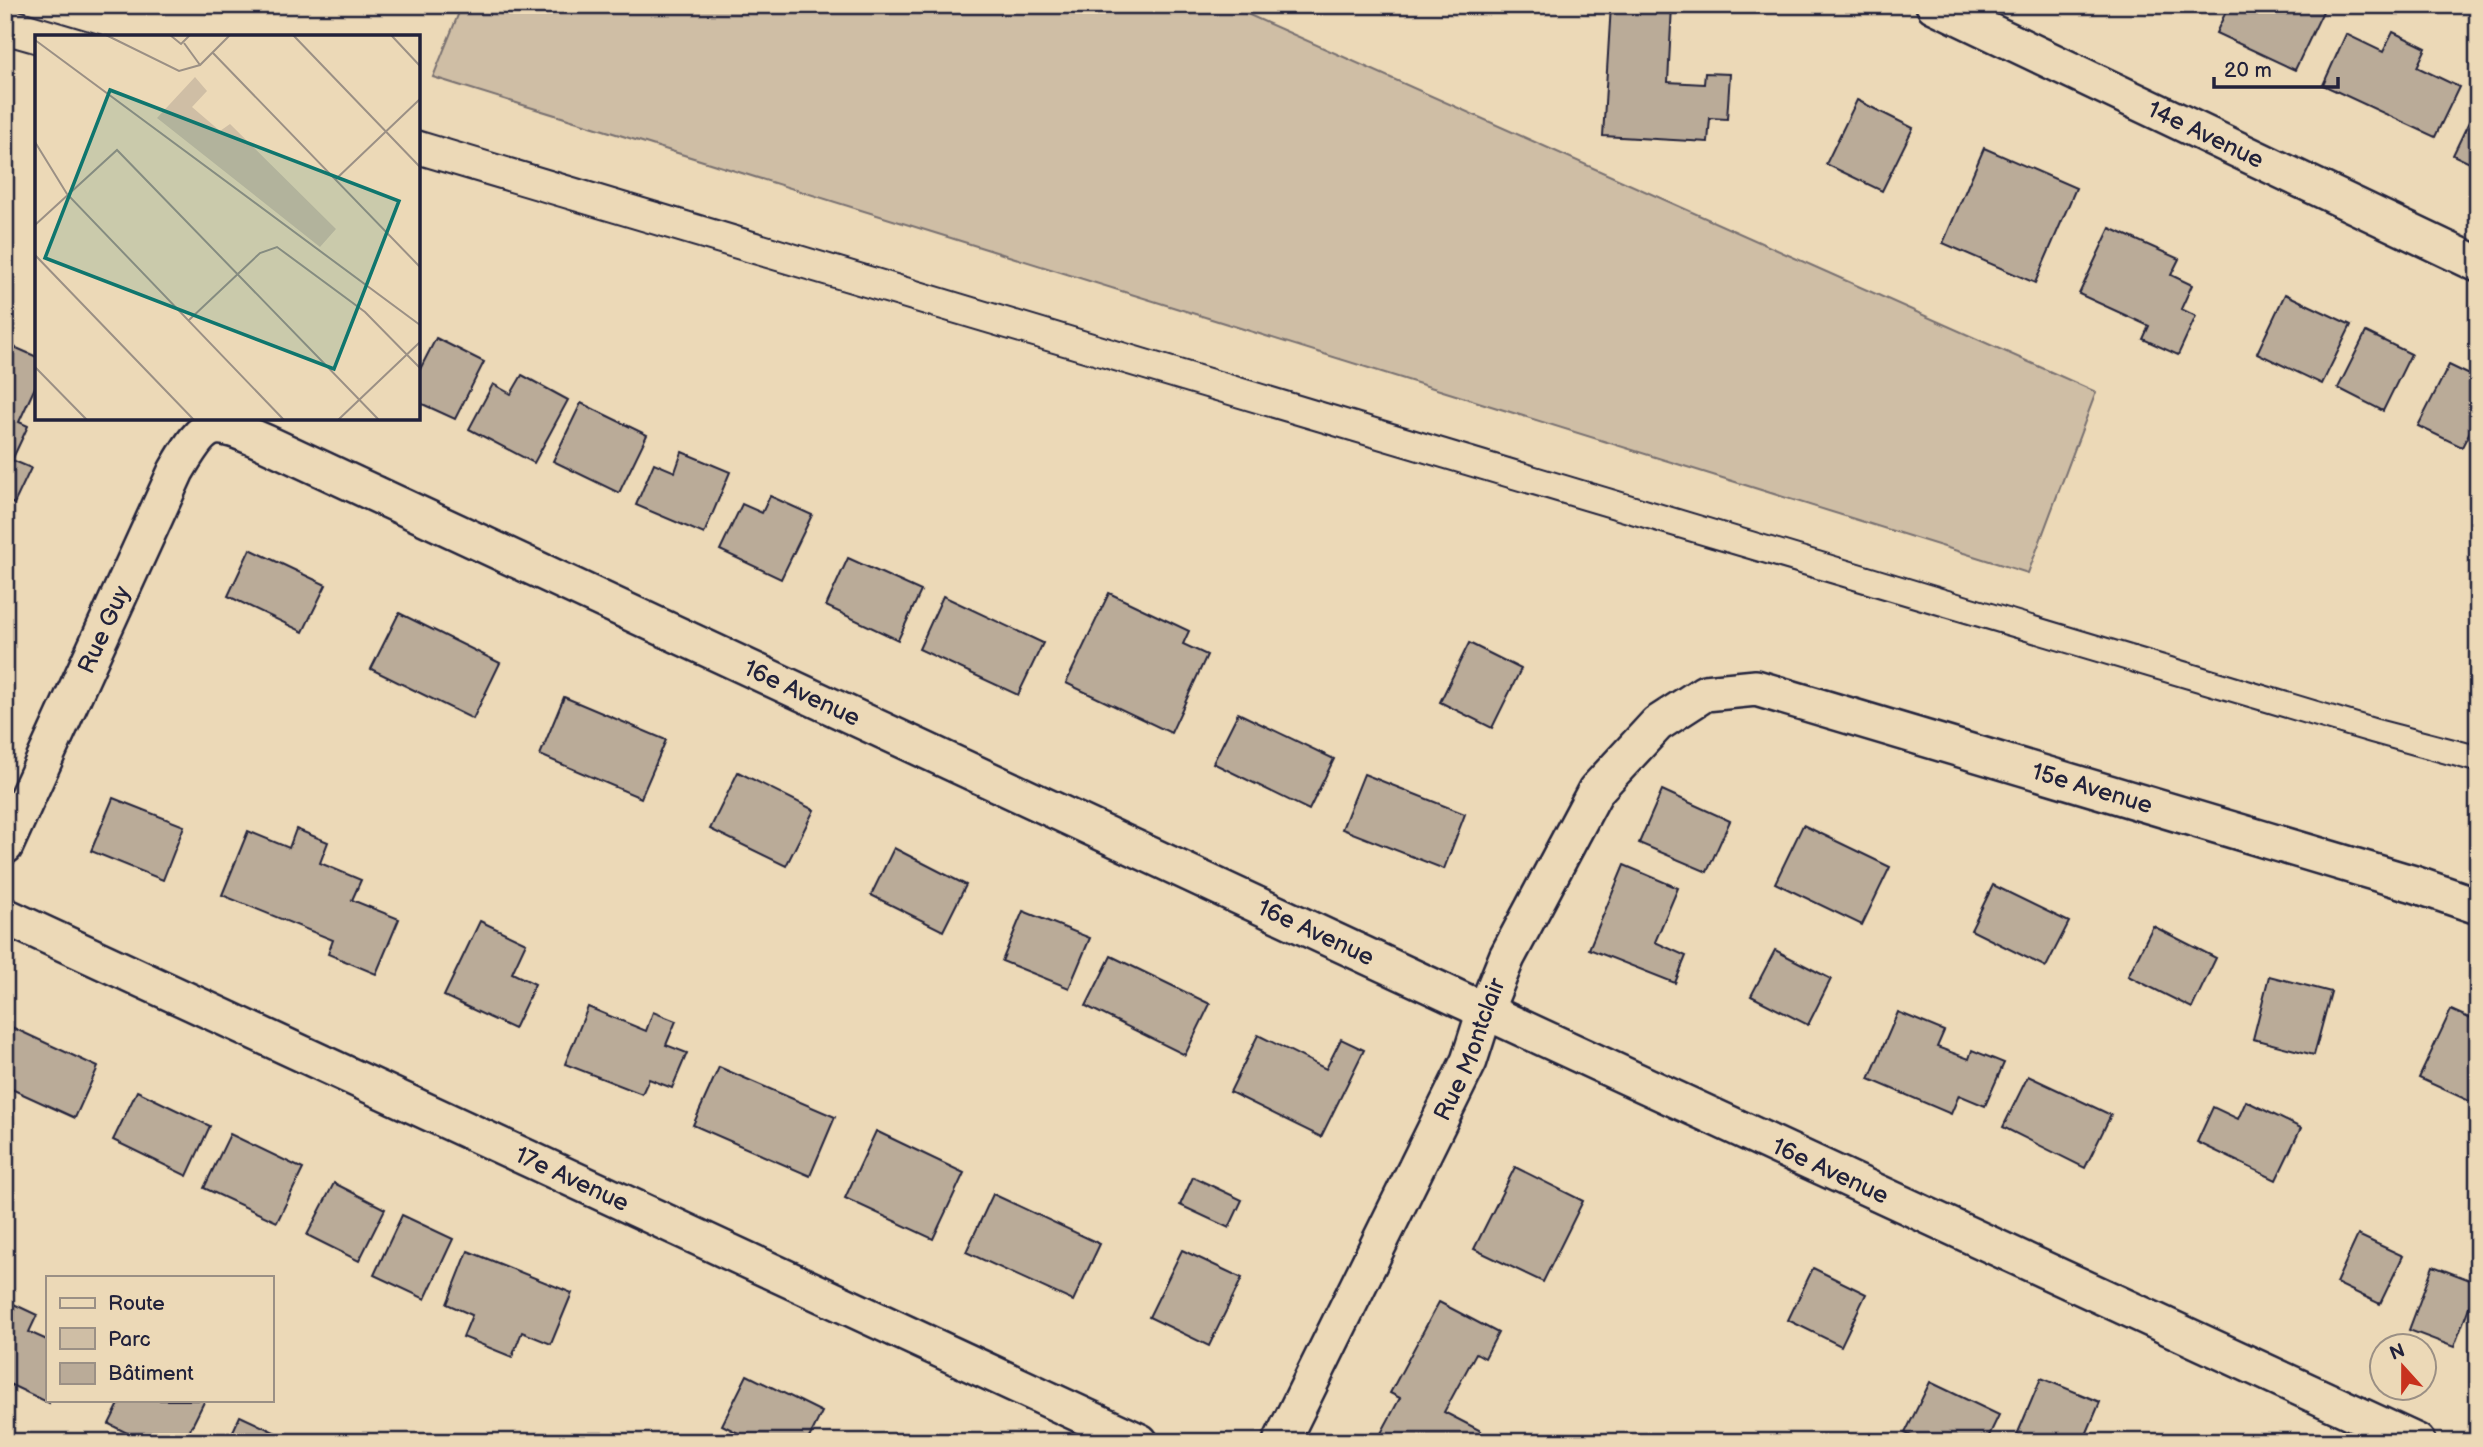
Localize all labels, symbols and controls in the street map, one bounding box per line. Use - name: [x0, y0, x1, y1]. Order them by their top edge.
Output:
- inset map: [35, 35, 420, 420]
- scale bar: [2214, 46, 2338, 90]
- text: 20 m: [2224, 58, 2272, 83]
- street label: 14e Avenue: [2143, 94, 2269, 174]
- street label: Rue Guy: [71, 581, 136, 678]
- street label: 16e Avenue: [739, 653, 865, 732]
- street label: 15e Avenue: [2029, 757, 2156, 820]
- street label: 16e Avenue: [1253, 893, 1379, 972]
- street label: Rue Montclair: [1427, 973, 1512, 1125]
- street label: 16e Avenue: [1767, 1131, 1893, 1210]
- street label: 17e Avenue: [510, 1140, 634, 1218]
- legend: [46, 1276, 273, 1402]
- text: Route: [108, 1291, 165, 1316]
- text: Parc: [108, 1327, 151, 1352]
- north arrow: [2368, 1332, 2438, 1402]
- text: N: [2387, 1339, 2408, 1366]
- text: Bâtiment: [108, 1361, 194, 1386]

